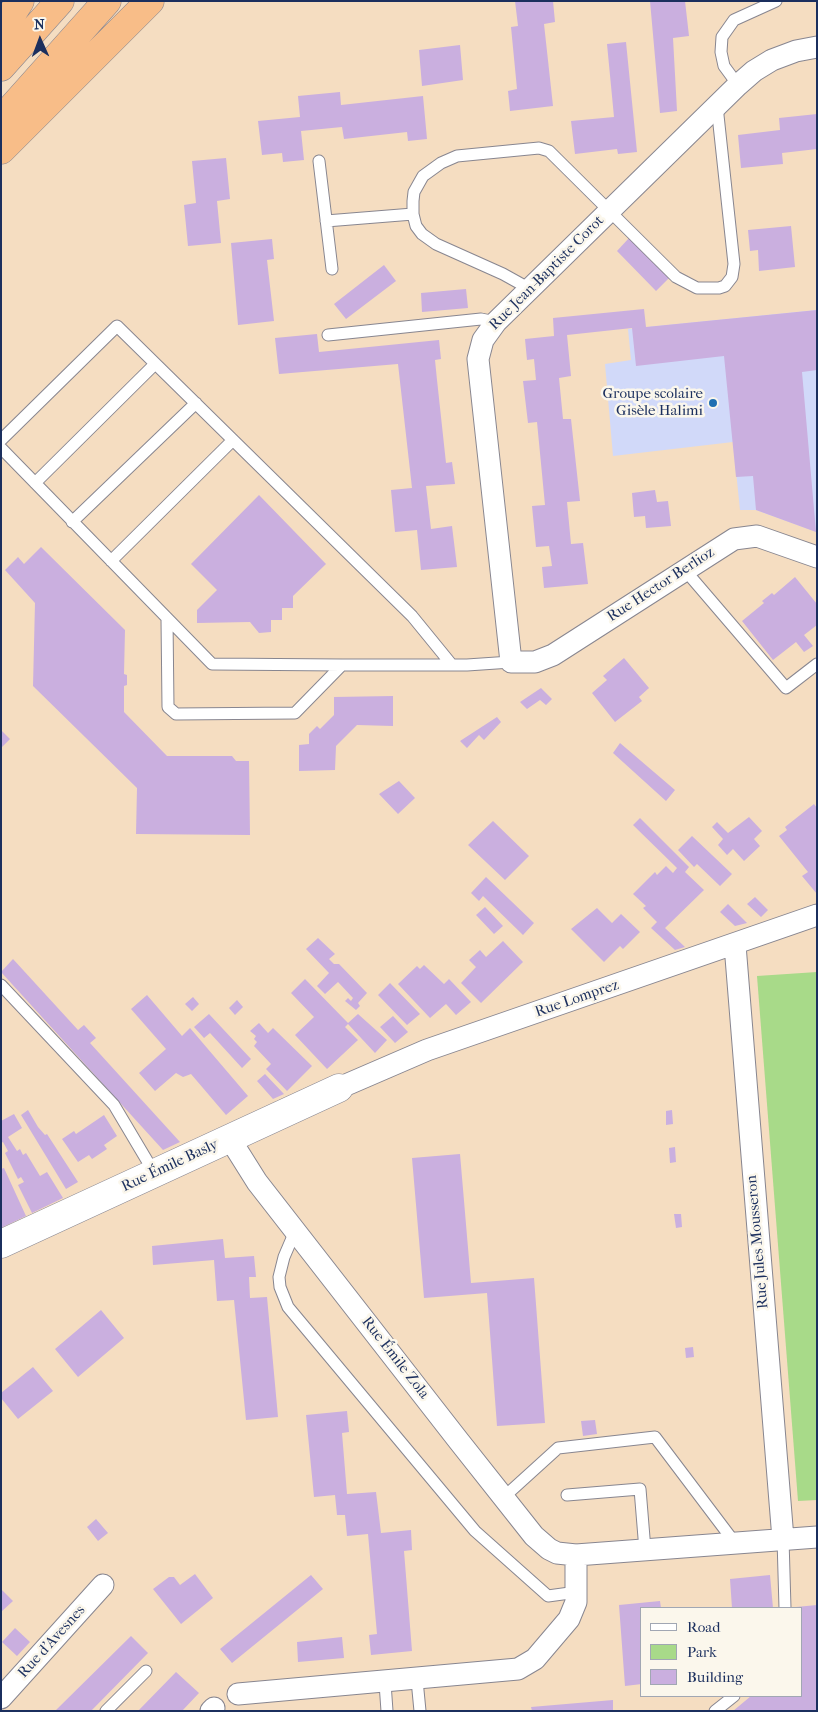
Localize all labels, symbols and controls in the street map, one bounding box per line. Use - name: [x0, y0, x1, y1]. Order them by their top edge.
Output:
- north arrow: [15, 15, 65, 65]
- text: N: [34, 16, 45, 33]
- street label: Rue Jean-Baptiste Corot: [486, 212, 608, 334]
- place label: Groupe scolaire Gisèle Halimi: [602, 385, 703, 420]
- marker: Groupe scolaire Gisèle Halimi: [707, 397, 719, 409]
- street label: Rue Hector Berlioz: [604, 544, 718, 626]
- street label: Rue Lomprez: [533, 976, 621, 1022]
- street label: Rue Émile Basly: [119, 1136, 221, 1196]
- street label: Rue Jules Mousseron: [743, 1174, 773, 1310]
- street label: Rue Émile Zola: [357, 1313, 433, 1403]
- street label: Rue d'Avesnes: [15, 1602, 89, 1682]
- legend: [640, 1607, 803, 1697]
- text: Road: [687, 1618, 720, 1636]
- text: Park: [687, 1643, 717, 1661]
- text: Building: [687, 1668, 743, 1686]

